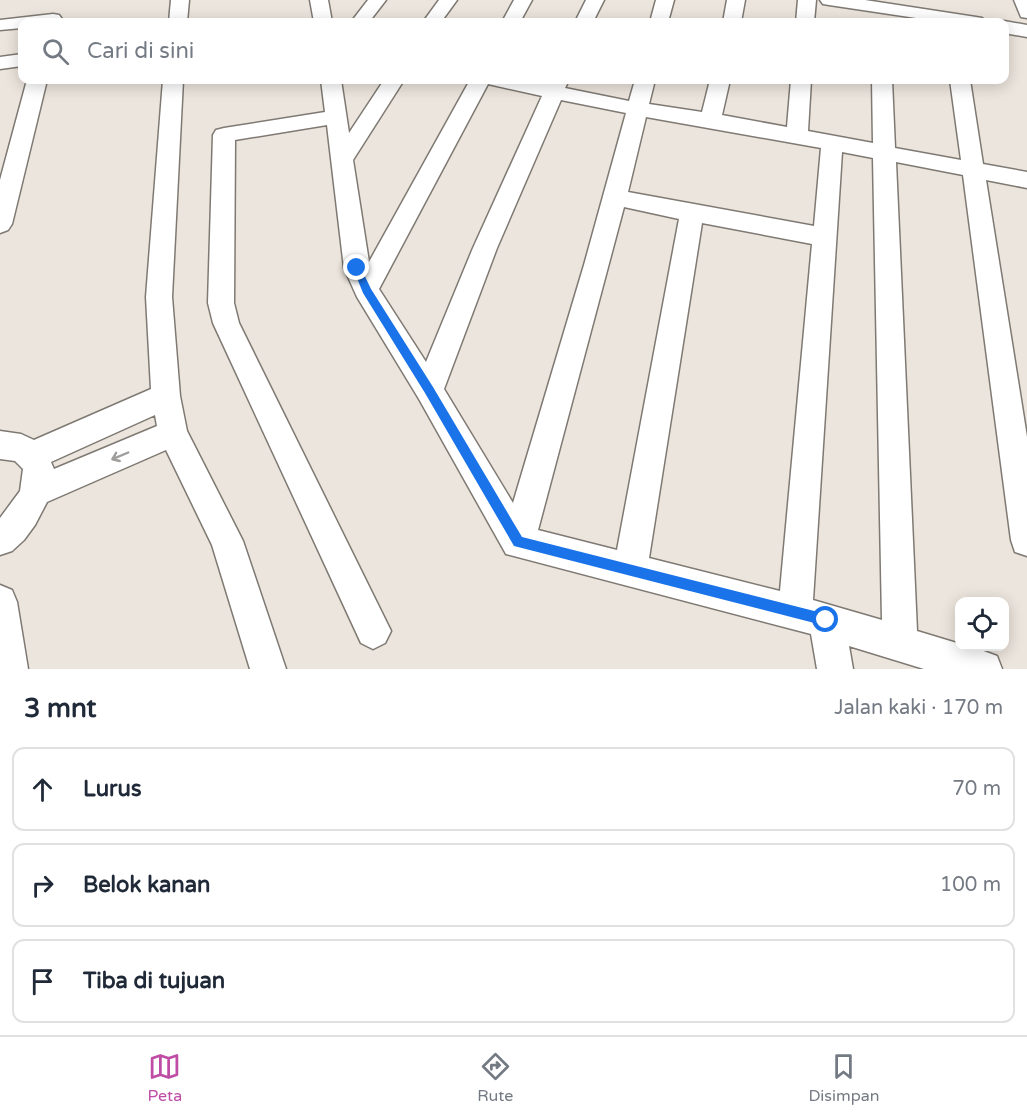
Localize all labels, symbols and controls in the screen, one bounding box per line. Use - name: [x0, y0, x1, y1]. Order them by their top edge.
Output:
- search box: [18, 18, 1009, 84]
- icon: search: [39, 35, 72, 68]
- text: Cari di sini: [87, 38, 194, 64]
- route end: [343, 254, 369, 280]
- one-way arrow: [111, 451, 129, 462]
- map controls: [955, 597, 1009, 651]
- button: locate: [955, 597, 1009, 651]
- route start: [812, 606, 838, 632]
- text: 3 mnt: [24, 693, 96, 724]
- text: Jalan kaki · 170 m: [834, 696, 1003, 720]
- icon: ahead: [26, 773, 59, 806]
- text: Lurus: [83, 776, 141, 802]
- text: 70 m: [952, 777, 1001, 801]
- icon: right: [26, 869, 59, 902]
- text: Belok kanan: [83, 872, 210, 898]
- text: 100 m: [940, 873, 1001, 897]
- icon: arrive: [26, 965, 59, 998]
- text: Tiba di tujuan: [83, 968, 225, 994]
- tab: Peta: [148, 1050, 182, 1106]
- tab: Rute: [477, 1050, 513, 1106]
- tab: Disimpan: [808, 1050, 879, 1106]

